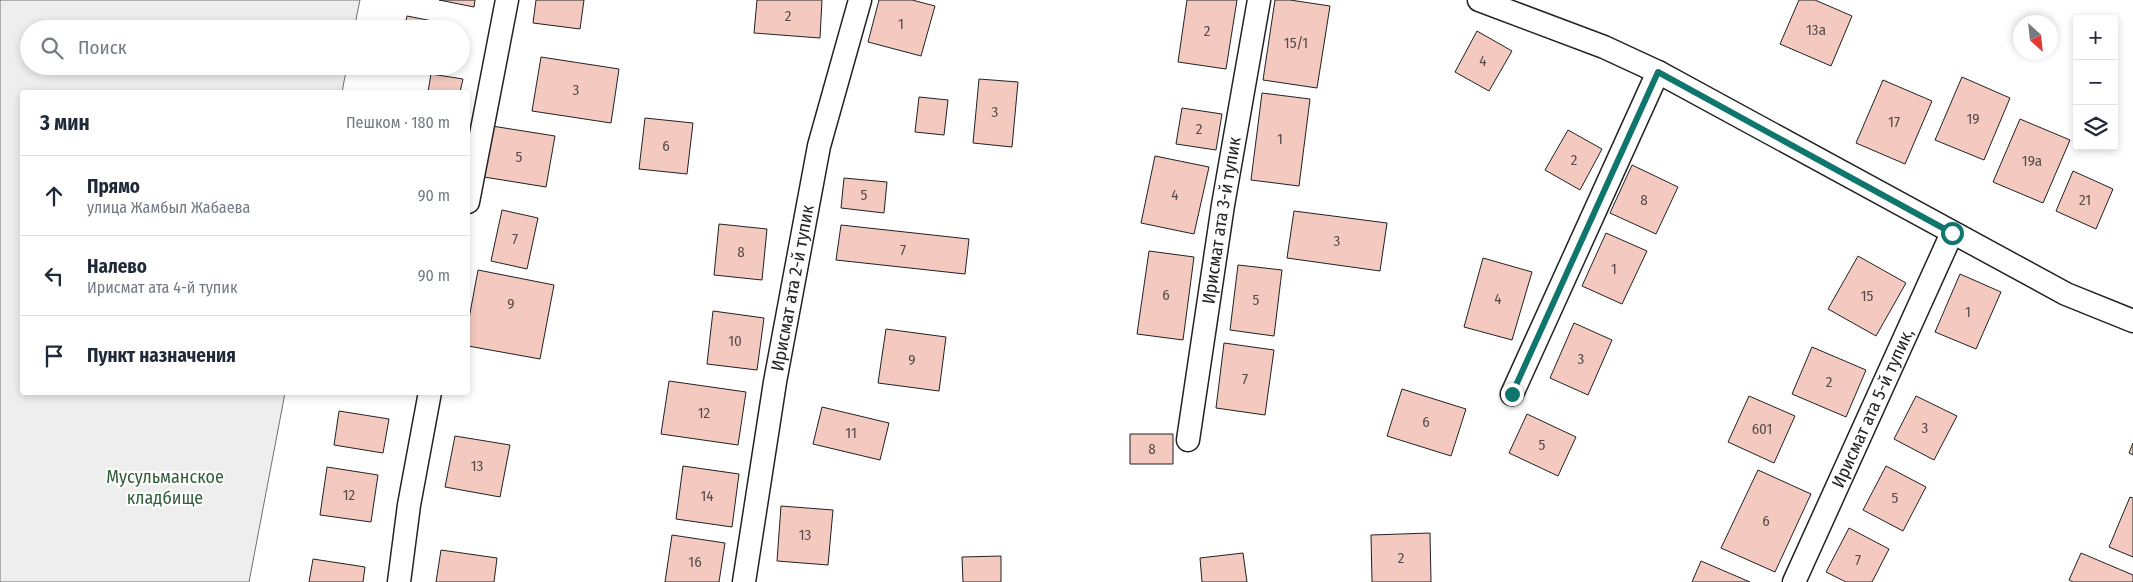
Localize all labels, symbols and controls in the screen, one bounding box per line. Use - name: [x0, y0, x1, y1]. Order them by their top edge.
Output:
- house number: 2: [785, 7, 792, 25]
- house number: 1: [898, 15, 904, 33]
- north arrow: [2013, 15, 2058, 60]
- map controls: [2073, 15, 2118, 150]
- button: +: [2073, 15, 2118, 60]
- search box: [20, 20, 470, 75]
- house number: 13а: [1806, 21, 1826, 39]
- house number: 2: [1204, 22, 1211, 40]
- icon: search: [38, 34, 66, 62]
- house number: 15/1: [1284, 34, 1308, 52]
- text: Поиск: [78, 36, 127, 59]
- house number: 4: [1479, 52, 1487, 70]
- button: −: [2073, 60, 2118, 105]
- house number: 3: [573, 81, 580, 99]
- house number: 3: [992, 103, 999, 121]
- button: layers: [2073, 105, 2118, 150]
- text: 3 мин: [40, 110, 90, 136]
- house number: 19: [1966, 110, 1980, 128]
- text: Пешком · 180 m: [346, 113, 450, 132]
- house number: 17: [1888, 113, 1900, 131]
- house number: 2: [1196, 120, 1203, 138]
- house number: 1: [1277, 130, 1283, 148]
- street label: Ирисмат ата 3-й тупик: [1197, 135, 1246, 306]
- house number: 6: [662, 137, 670, 155]
- house number: 5: [516, 148, 523, 166]
- house number: 2: [1571, 151, 1578, 169]
- house number: 19а: [2022, 152, 2042, 170]
- text: Прямо: [87, 175, 140, 198]
- icon: ahead: [40, 182, 68, 210]
- text: 90 m: [418, 186, 450, 205]
- house number: 5: [861, 186, 868, 204]
- house number: 4: [1171, 186, 1179, 204]
- house number: 8: [1640, 191, 1648, 209]
- house number: 21: [2079, 191, 2091, 209]
- text: улица Жамбыл Жабаева: [87, 198, 250, 217]
- street label: Ирисмат ата 2-й тупик: [766, 203, 819, 373]
- route start: [1941, 222, 1964, 245]
- house number: 7: [512, 230, 518, 248]
- house number: 3: [1334, 232, 1341, 250]
- house number: 7: [900, 241, 906, 259]
- house number: 8: [737, 243, 745, 261]
- text: Налево: [87, 255, 147, 278]
- house number: 1: [1611, 260, 1617, 278]
- icon: left: [40, 262, 68, 290]
- text: 90 m: [418, 266, 450, 285]
- text: Ирисмат ата 4-й тупик: [87, 278, 237, 297]
- house number: 6: [1162, 286, 1170, 304]
- house number: 15: [1861, 287, 1873, 305]
- house number: 4: [1494, 290, 1502, 308]
- house number: 5: [1253, 291, 1260, 309]
- house number: 9: [507, 295, 515, 313]
- house number: 1: [1965, 303, 1971, 321]
- street label: Ирисмат ата 5-й тупик,: [1827, 325, 1918, 491]
- house number: 10: [728, 332, 742, 350]
- icon: arrive: [40, 342, 68, 370]
- text: Пункт назначения: [87, 344, 236, 367]
- house number: 3: [1578, 350, 1585, 368]
- house number: 9: [908, 351, 916, 369]
- house number: 7: [1242, 370, 1248, 388]
- house number: 2: [1826, 373, 1833, 391]
- route end: [1501, 383, 1524, 406]
- house number: 12: [698, 404, 711, 422]
- house number: 6: [1422, 413, 1430, 431]
- house number: 3: [1922, 419, 1929, 437]
- house number: 601: [1752, 420, 1772, 438]
- house number: 11: [845, 424, 857, 442]
- house number: 5: [1539, 436, 1546, 454]
- house number: 8: [1148, 440, 1156, 458]
- house number: 13: [471, 457, 484, 475]
- park label: Мусульманское кладбище: [106, 466, 224, 509]
- house number: 12: [343, 486, 356, 504]
- house number: 14: [700, 487, 714, 505]
- house number: 5: [1892, 489, 1899, 507]
- house number: 6: [1762, 512, 1770, 530]
- house number: 13: [799, 526, 812, 544]
- house number: 2: [1398, 549, 1405, 567]
- house number: 7: [1855, 551, 1861, 569]
- house number: 16: [688, 553, 702, 571]

